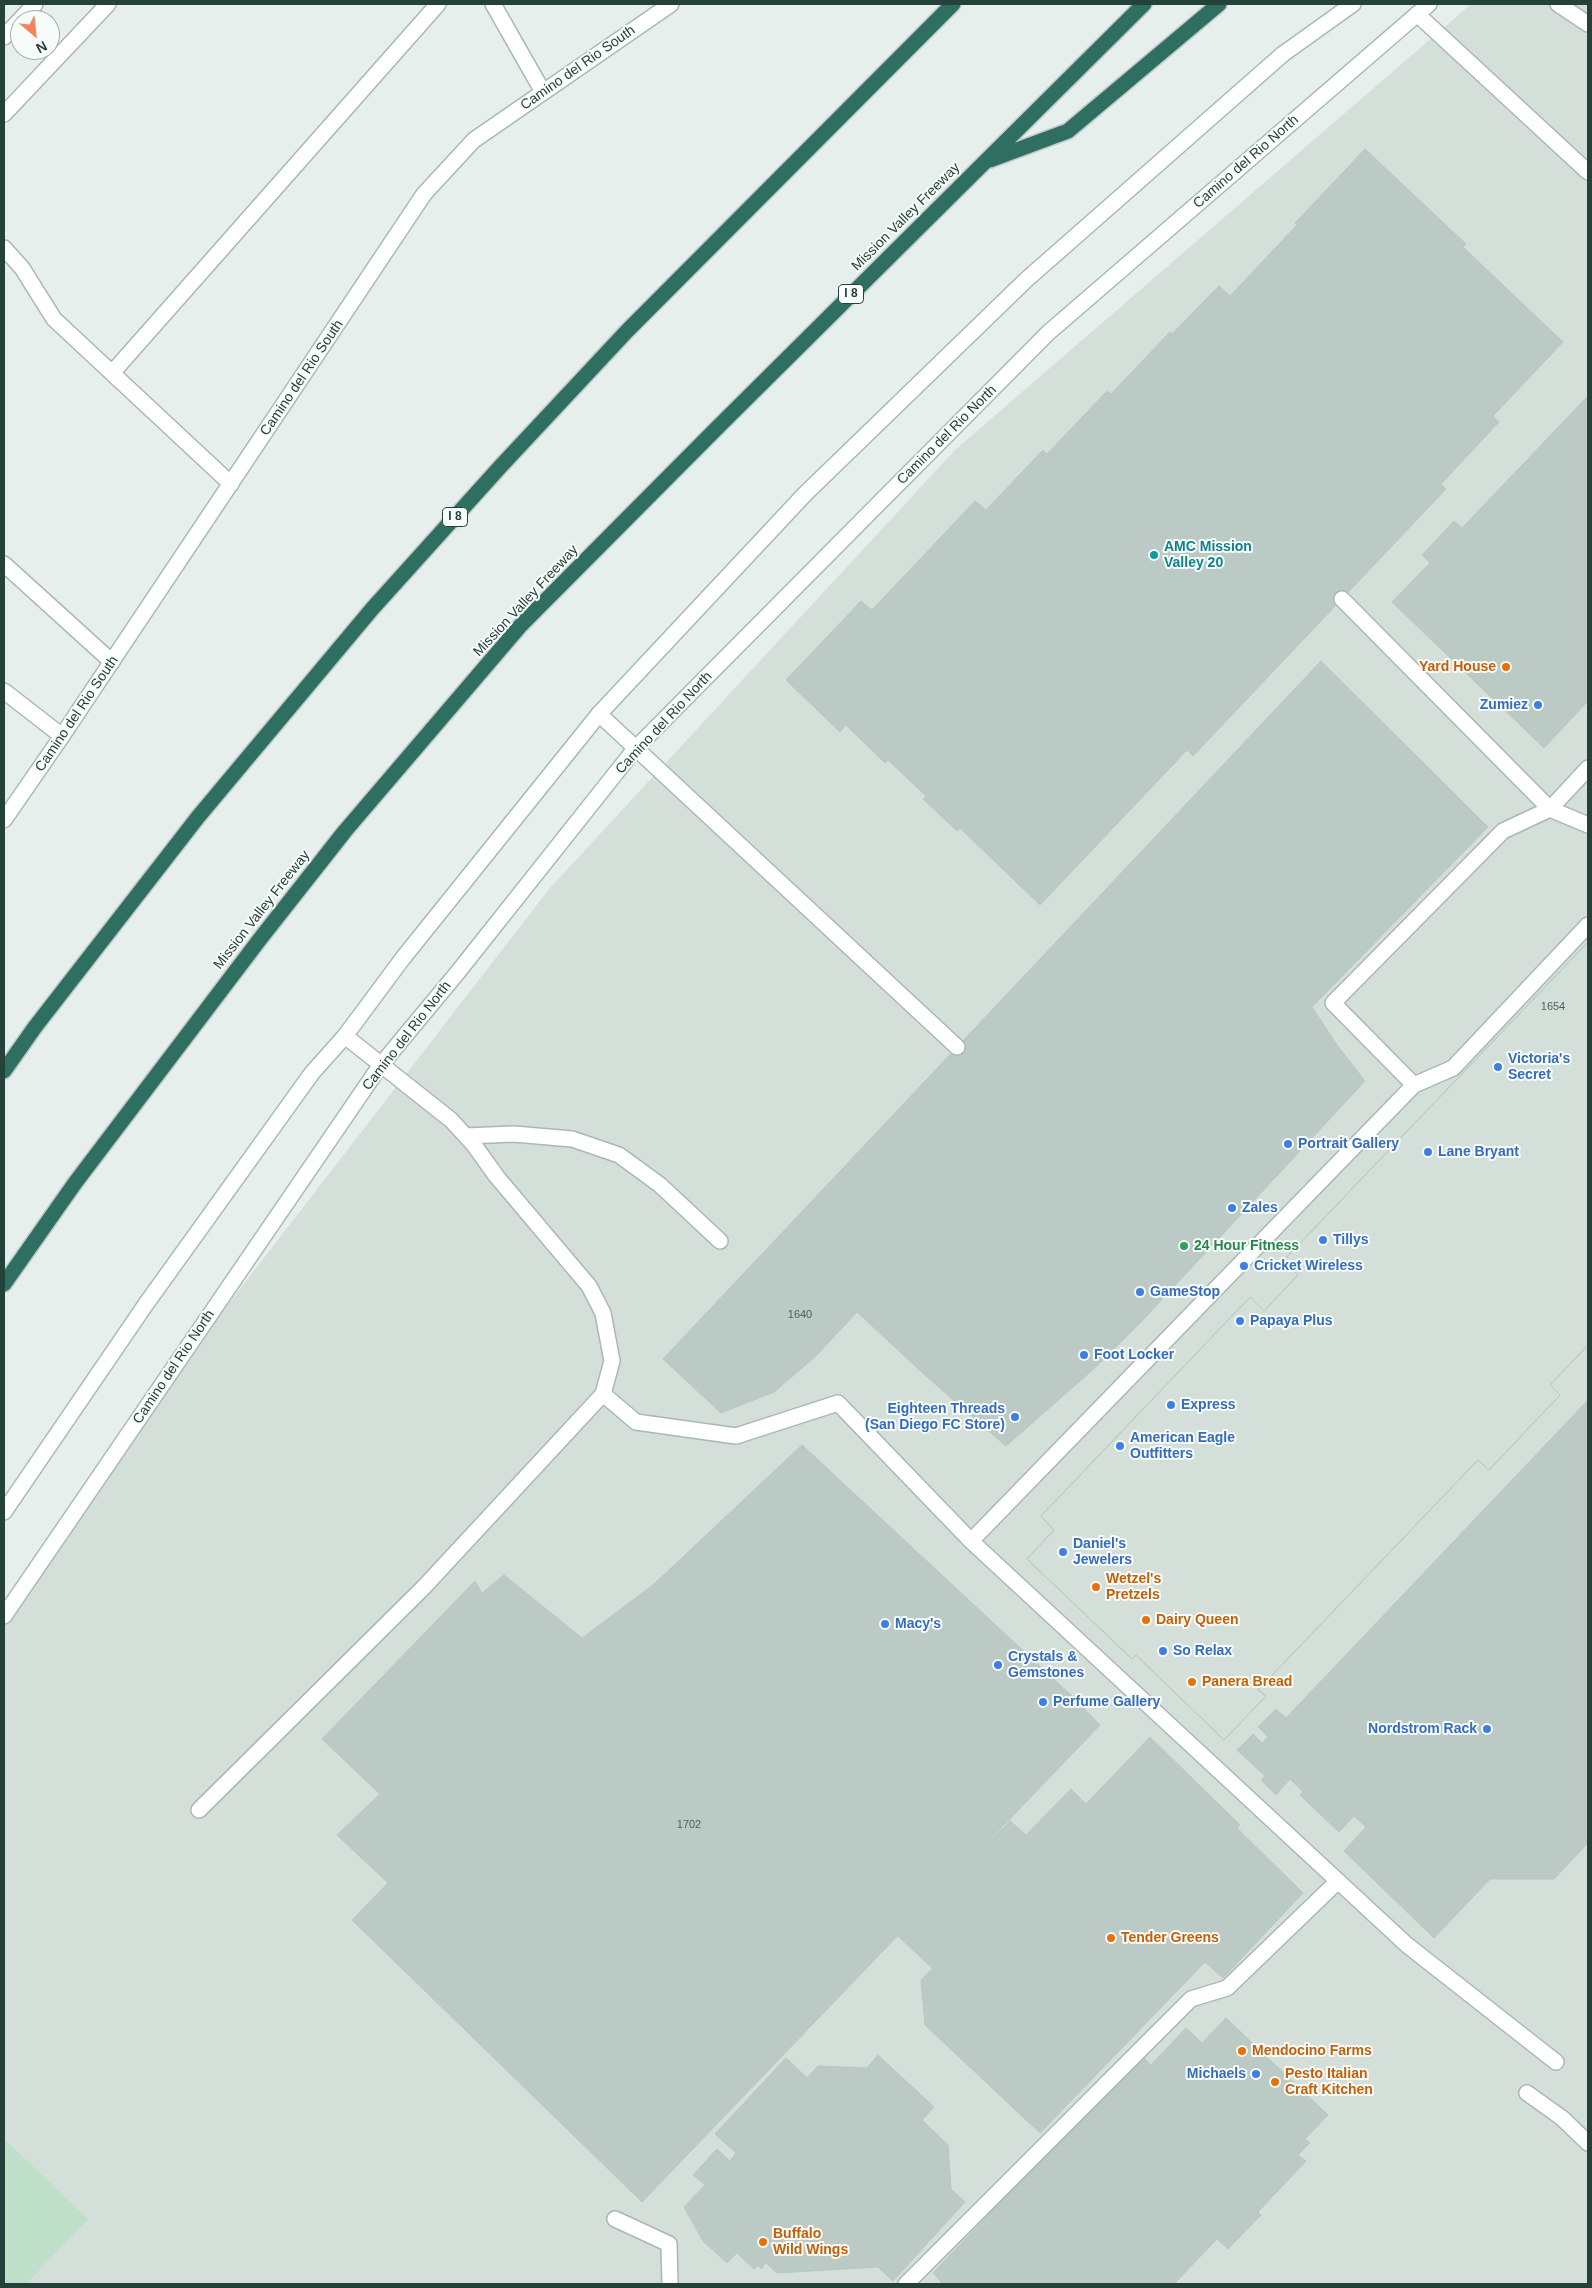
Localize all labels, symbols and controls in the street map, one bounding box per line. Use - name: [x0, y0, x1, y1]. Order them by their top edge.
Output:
- north arrow: [10, 10, 60, 60]
- street label: Camino del Rio South: [517, 22, 639, 114]
- text: N: [33, 38, 50, 57]
- street label: Camino del Rio North: [1190, 112, 1302, 212]
- street label: Mission Valley Freeway: [848, 159, 964, 275]
- road number: I 8: [838, 284, 864, 304]
- street label: Camino del Rio South: [257, 317, 347, 439]
- street label: Camino del Rio North: [894, 382, 1000, 488]
- road number: I 8: [442, 508, 468, 526]
- place label: AMC Mission Valley 20: [1164, 539, 1252, 572]
- street label: Mission Valley Freeway: [470, 542, 582, 660]
- marker: AMC Mission Valley 20: [1148, 549, 1160, 561]
- street label: Camino del Rio South: [32, 653, 122, 775]
- place label: Yard House: [1419, 659, 1496, 675]
- marker: Yard House: [1500, 661, 1512, 673]
- street label: Camino del Rio North: [612, 668, 716, 778]
- place label: Zumiez: [1480, 697, 1528, 713]
- marker: Zumiez: [1532, 699, 1544, 711]
- street label: Mission Valley Freeway: [210, 847, 314, 973]
- street label: Camino del Rio North: [359, 978, 455, 1094]
- house number: 1654: [1541, 1000, 1565, 1014]
- place label: Victoria's Secret: [1508, 1051, 1570, 1084]
- marker: Victoria's Secret: [1492, 1061, 1504, 1073]
- place label: Portrait Gallery: [1298, 1136, 1399, 1152]
- marker: Portrait Gallery: [1282, 1138, 1294, 1150]
- place label: Lane Bryant: [1438, 1144, 1519, 1160]
- marker: Lane Bryant: [1422, 1146, 1434, 1158]
- place label: Zales: [1242, 1200, 1278, 1216]
- marker: Zales: [1226, 1202, 1238, 1214]
- place label: Tillys: [1333, 1232, 1369, 1248]
- marker: Tillys: [1317, 1234, 1329, 1246]
- place label: 24 Hour Fitness: [1194, 1238, 1299, 1254]
- marker: 24 Hour Fitness: [1178, 1240, 1190, 1252]
- place label: Cricket Wireless: [1254, 1258, 1363, 1274]
- marker: Cricket Wireless: [1238, 1260, 1250, 1272]
- place label: GameStop: [1150, 1284, 1220, 1300]
- marker: GameStop: [1134, 1286, 1146, 1298]
- street label: Camino del Rio North: [130, 1307, 218, 1427]
- house number: 1640: [788, 1308, 812, 1322]
- place label: Papaya Plus: [1250, 1313, 1332, 1329]
- marker: Papaya Plus: [1234, 1315, 1246, 1327]
- place label: Foot Locker: [1094, 1347, 1174, 1363]
- marker: Foot Locker: [1078, 1349, 1090, 1361]
- place label: Express: [1181, 1397, 1235, 1413]
- marker: Express: [1165, 1399, 1177, 1411]
- place label: Eighteen Threads (San Diego FC Store): [865, 1401, 1005, 1434]
- marker: Eighteen Threads (San Diego FC Store): [1009, 1411, 1021, 1423]
- place label: American Eagle Outfitters: [1130, 1430, 1235, 1462]
- marker: American Eagle Outfitters: [1114, 1440, 1126, 1452]
- place label: Daniel's Jewelers: [1073, 1536, 1132, 1568]
- marker: Daniel's Jewelers: [1057, 1546, 1069, 1558]
- place label: Wetzel's Pretzels: [1106, 1571, 1161, 1604]
- marker: Wetzel's Pretzels: [1090, 1581, 1102, 1593]
- place label: Dairy Queen: [1156, 1612, 1238, 1628]
- marker: Dairy Queen: [1140, 1614, 1152, 1626]
- place label: Macy's: [895, 1616, 941, 1632]
- marker: Macy's: [879, 1618, 891, 1630]
- place label: So Relax: [1173, 1643, 1232, 1659]
- marker: So Relax: [1157, 1645, 1169, 1657]
- place label: Crystals & Gemstones: [1008, 1649, 1084, 1681]
- marker: Crystals & Gemstones: [992, 1659, 1004, 1671]
- place label: Panera Bread: [1202, 1674, 1292, 1690]
- marker: Panera Bread: [1186, 1676, 1198, 1688]
- place label: Perfume Gallery: [1053, 1694, 1160, 1710]
- marker: Perfume Gallery: [1037, 1696, 1049, 1708]
- place label: Nordstrom Rack: [1368, 1721, 1477, 1737]
- marker: Nordstrom Rack: [1481, 1723, 1493, 1735]
- house number: 1702: [677, 1818, 701, 1832]
- place label: Tender Greens: [1121, 1930, 1219, 1946]
- marker: Tender Greens: [1105, 1932, 1117, 1944]
- place label: Mendocino Farms: [1252, 2043, 1372, 2059]
- marker: Mendocino Farms: [1236, 2045, 1248, 2057]
- place label: Michaels: [1187, 2066, 1246, 2082]
- place label: Pesto Italian Craft Kitchen: [1285, 2066, 1373, 2098]
- marker: Michaels: [1250, 2068, 1262, 2080]
- marker: Pesto Italian Craft Kitchen: [1269, 2076, 1281, 2088]
- place label: Buffalo Wild Wings: [773, 2226, 848, 2258]
- marker: Buffalo Wild Wings: [757, 2236, 769, 2248]

